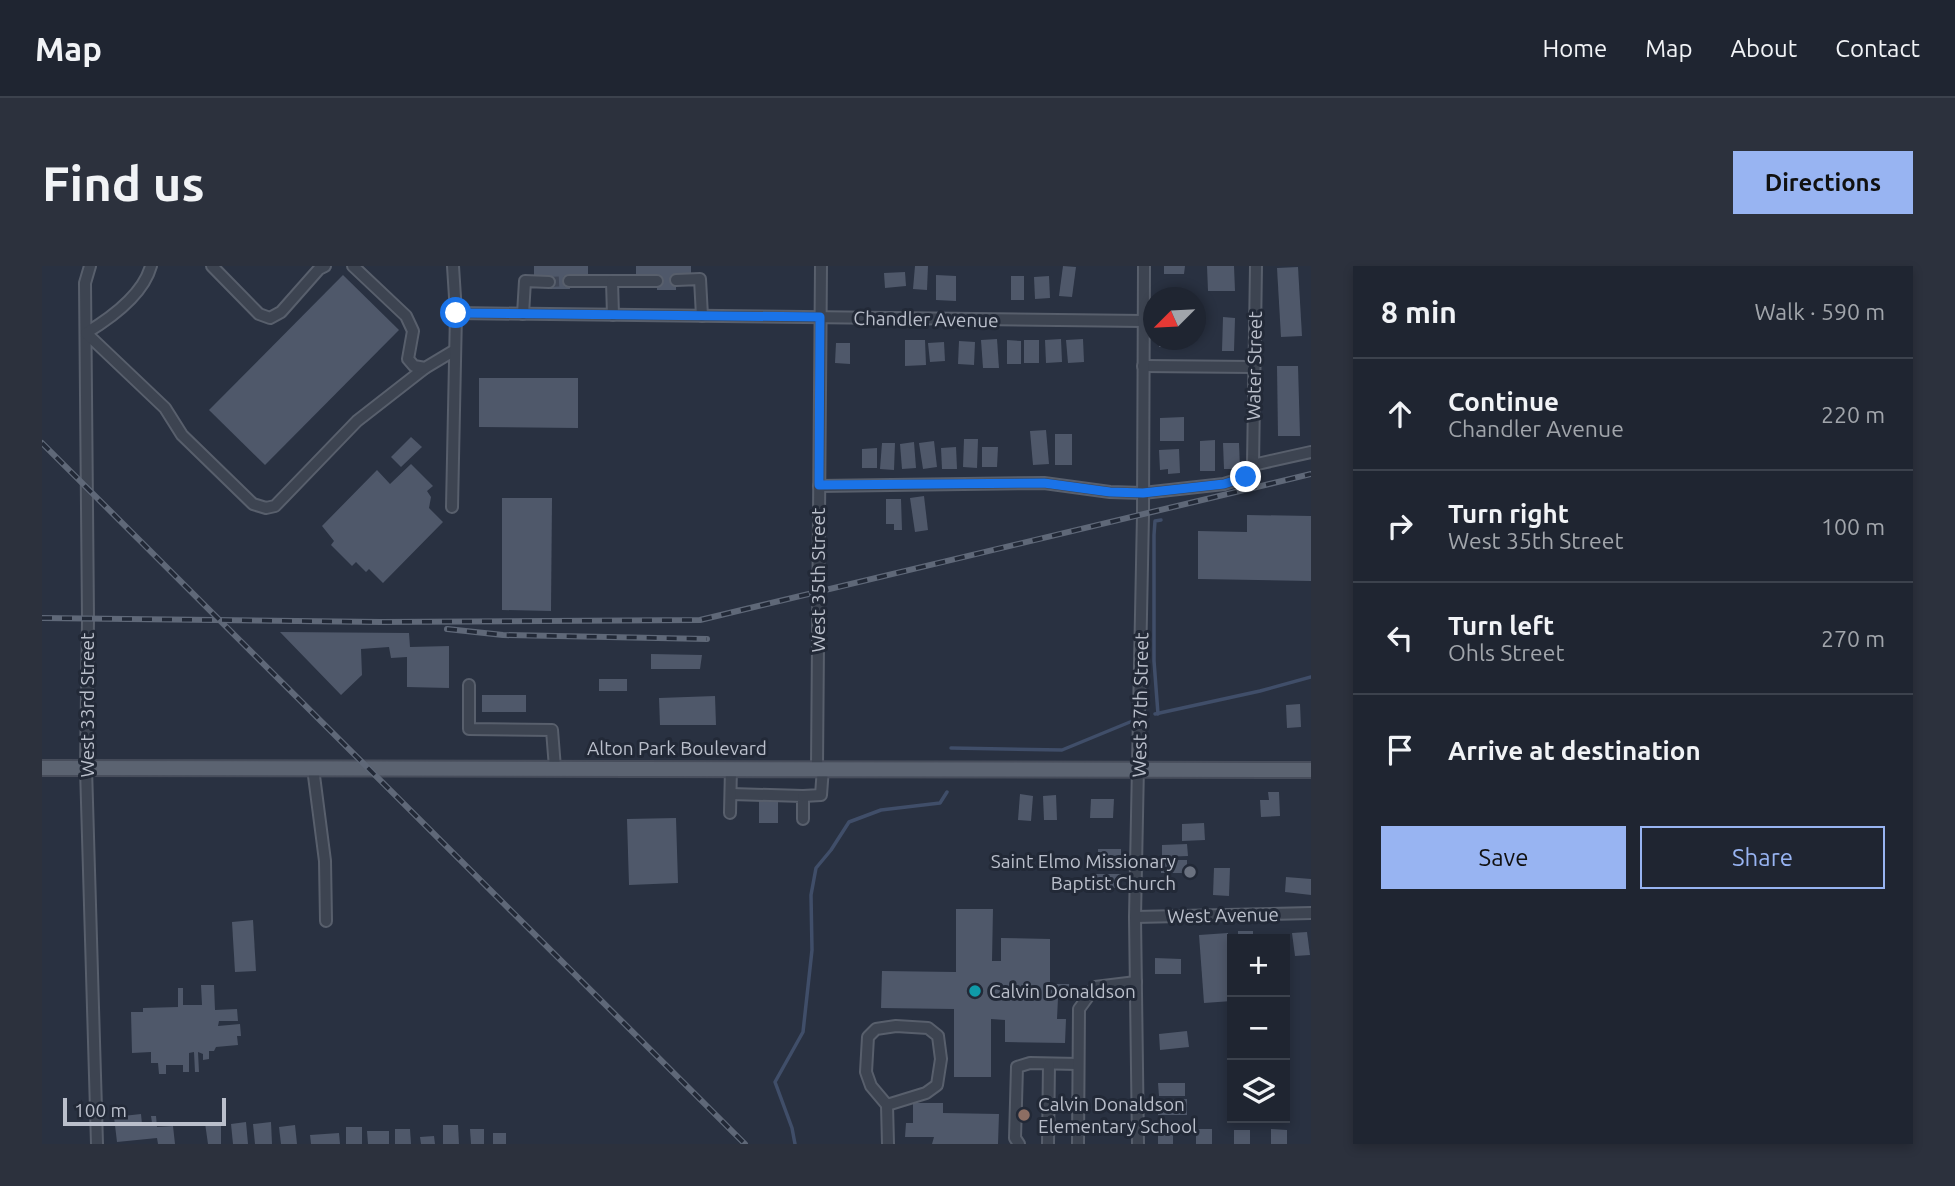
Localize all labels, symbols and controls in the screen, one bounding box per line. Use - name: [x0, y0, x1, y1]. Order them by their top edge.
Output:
- text: Map: [35, 30, 102, 67]
- text: Home: [1542, 35, 1607, 62]
- text: Map: [1645, 35, 1692, 62]
- text: About: [1730, 35, 1797, 62]
- text: Contact: [1835, 35, 1920, 62]
- button: Directions: [1733, 151, 1913, 214]
- text: Find us: [42, 155, 205, 210]
- north arrow: [1143, 287, 1206, 350]
- text: 8 min: [1381, 295, 1457, 329]
- route start: [440, 297, 471, 328]
- text: Walk · 590 m: [1754, 299, 1885, 324]
- street label: Chandler Avenue: [853, 307, 999, 331]
- street label: Water Street: [1242, 311, 1266, 421]
- text: Continue: [1448, 387, 1559, 416]
- icon: ahead: [1381, 395, 1419, 433]
- text: 220 m: [1821, 402, 1885, 427]
- text: Chandler Avenue: [1448, 416, 1624, 441]
- route end: [1230, 461, 1261, 492]
- text: Turn right: [1448, 499, 1569, 528]
- street label: West 35th Street: [807, 507, 829, 653]
- icon: right: [1381, 507, 1419, 545]
- text: 100 m: [1821, 514, 1885, 539]
- text: West 35th Street: [1448, 528, 1624, 553]
- text: Turn left: [1448, 611, 1554, 640]
- icon: left: [1381, 619, 1419, 657]
- text: 270 m: [1821, 626, 1885, 651]
- street label: West 33rd Street: [76, 632, 98, 777]
- street label: West 37th Street: [1128, 632, 1152, 778]
- text: Ohls Street: [1448, 640, 1564, 665]
- icon: arrive: [1381, 731, 1419, 769]
- text: Arrive at destination: [1448, 736, 1701, 765]
- street label: Alton Park Boulevard: [587, 737, 767, 759]
- button: Save: [1381, 826, 1626, 889]
- button: Share: [1640, 826, 1885, 889]
- place label: Saint Elmo Missionary Baptist Church: [991, 850, 1176, 894]
- marker: Saint Elmo Missionary Baptist Church: [1182, 864, 1198, 880]
- street label: West Avenue: [1167, 903, 1279, 927]
- map controls: [1227, 934, 1290, 1123]
- button: +: [1227, 934, 1290, 997]
- place label: Calvin Donaldson: [989, 980, 1136, 1002]
- marker: Calvin Donaldson: [967, 983, 983, 999]
- button: −: [1227, 997, 1290, 1060]
- button: layers: [1227, 1060, 1290, 1123]
- place label: Calvin Donaldson Elementary School: [1038, 1093, 1197, 1137]
- scale bar: [63, 1095, 226, 1127]
- text: 100 m: [74, 1099, 127, 1121]
- marker: Calvin Donaldson Elementary School: [1016, 1107, 1032, 1123]

